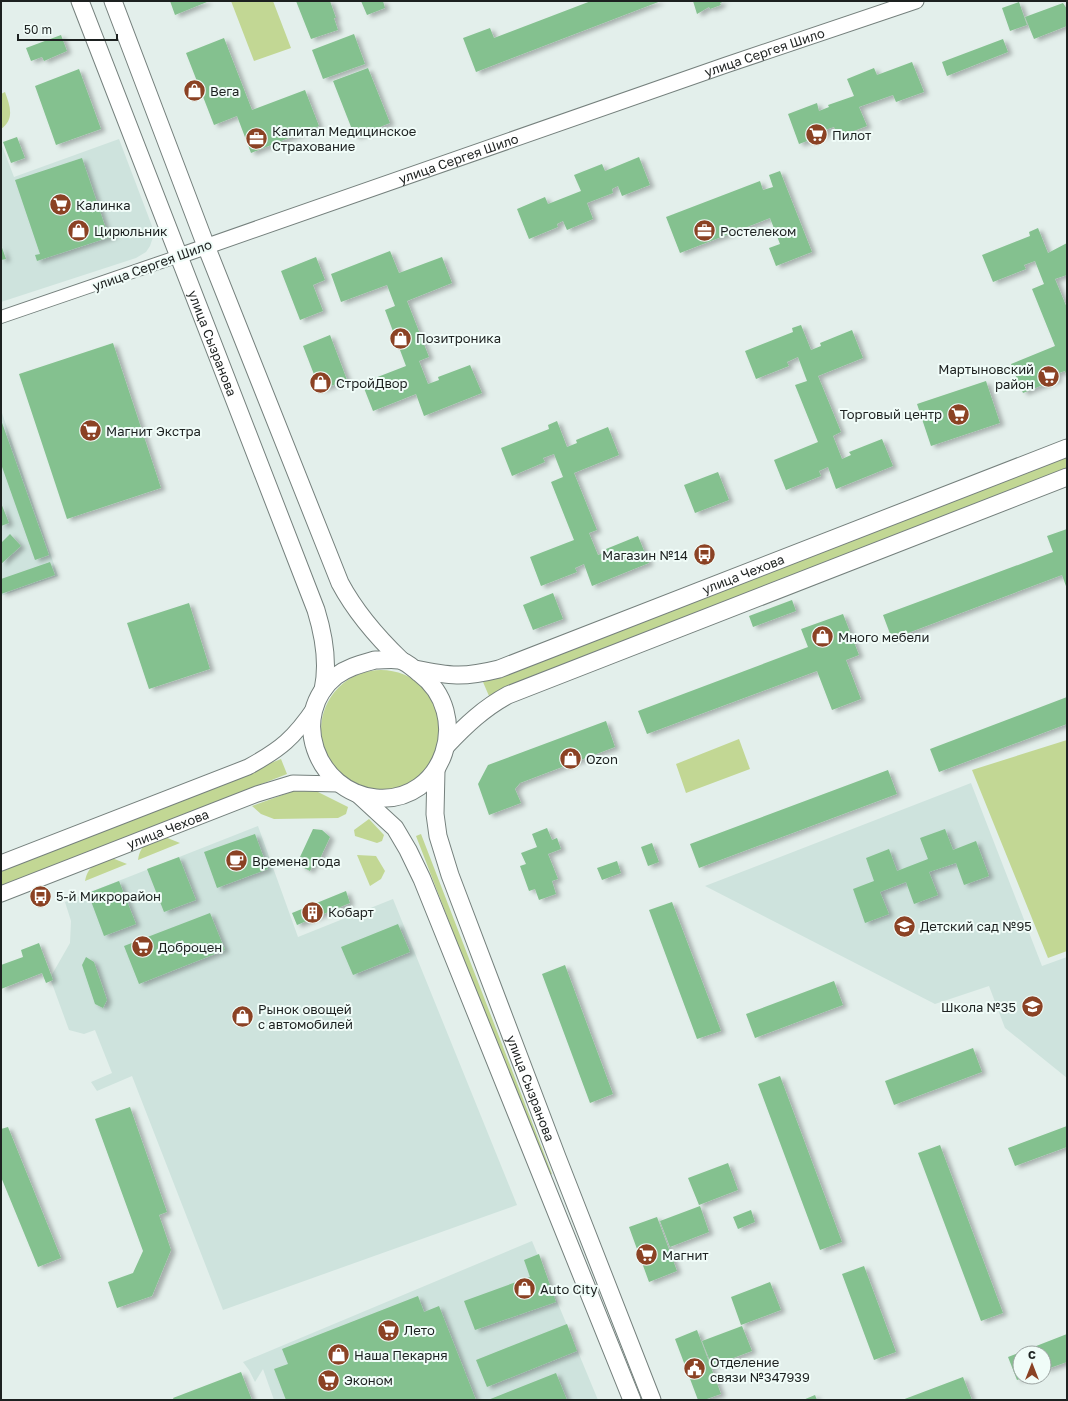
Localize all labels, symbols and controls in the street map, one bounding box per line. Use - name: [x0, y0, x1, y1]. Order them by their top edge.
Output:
- scale bar: [18, 16, 117, 42]
- text: 50 m: [24, 22, 52, 37]
- street label: улица Сергея Шило: [702, 24, 827, 80]
- shop icon: Вега: [182, 78, 208, 104]
- place label: Вега: [210, 83, 239, 99]
- supermarket icon: Пилот: [803, 122, 829, 148]
- place label: Капитал Медицинское Страхование: [272, 123, 416, 154]
- office icon: Капитал Медицинское Страхование: [244, 125, 270, 151]
- place label: Пилот: [832, 127, 872, 143]
- street label: улица Сергея Шило: [396, 130, 521, 187]
- supermarket icon: Калинка: [48, 192, 74, 218]
- place label: Калинка: [76, 197, 130, 213]
- shop icon: Цирюльник: [65, 218, 91, 244]
- office icon: Ростелеком: [692, 218, 718, 244]
- place label: Цирюльник: [94, 223, 168, 239]
- place label: Ростелеком: [720, 223, 796, 239]
- street label: улица Сергея Шило: [90, 236, 214, 294]
- street label: улица Сызранова: [185, 288, 240, 398]
- shop icon: Позитроника: [388, 325, 414, 351]
- place label: Позитроника: [416, 330, 501, 346]
- place label: Мартыновский район: [938, 361, 1034, 392]
- supermarket icon: Мартыновский район: [1036, 363, 1062, 389]
- shop icon: СтройДвор: [307, 370, 333, 396]
- place label: СтройДвор: [336, 375, 408, 391]
- supermarket icon: Торговый центр: [945, 401, 971, 427]
- place label: Торговый центр: [840, 406, 942, 422]
- supermarket icon: Магнит Экстра: [77, 418, 103, 444]
- place label: Магнит Экстра: [106, 423, 201, 439]
- bus stop icon: Магазин №14: [691, 542, 717, 568]
- place label: Магазин №14: [602, 547, 688, 563]
- street label: улица Чехова: [700, 551, 787, 597]
- shop icon: Много мебели: [810, 624, 836, 650]
- place label: Много мебели: [838, 629, 929, 645]
- shop icon: Ozon: [557, 746, 583, 772]
- place label: Ozon: [586, 751, 618, 767]
- street label: улица Чехова: [124, 806, 211, 852]
- cafe icon: Времена года: [223, 848, 249, 874]
- place label: Времена года: [252, 853, 341, 869]
- bus stop icon: 5-й Микрорайон: [28, 883, 54, 909]
- place label: 5-й Микрорайон: [56, 888, 161, 904]
- building icon: Кобарт: [300, 899, 326, 925]
- place label: Кобарт: [328, 904, 375, 920]
- school or university icon: Детский сад №95: [892, 913, 918, 939]
- place label: Детский сад №95: [920, 918, 1032, 934]
- supermarket icon: Доброцен: [130, 934, 156, 960]
- place label: Доброцен: [158, 939, 222, 955]
- school or university icon: Школа №35: [1019, 994, 1045, 1020]
- place label: Школа №35: [941, 999, 1016, 1015]
- place label: Рынок овощей с автомобилей: [258, 1001, 353, 1032]
- shop icon: Рынок овощей с автомобилей: [230, 1003, 256, 1029]
- street label: улица Сызранова: [503, 1033, 558, 1144]
- supermarket icon: Магнит: [634, 1242, 660, 1268]
- place label: Магнит: [662, 1247, 709, 1263]
- shop icon: Auto City: [511, 1276, 537, 1302]
- place label: Auto City: [540, 1281, 598, 1297]
- supermarket icon: Лето: [376, 1317, 402, 1343]
- place label: Лето: [404, 1322, 435, 1338]
- shop icon: Наша Пекарня: [325, 1342, 351, 1368]
- north arrow: [1012, 1345, 1052, 1385]
- place label: Наша Пекарня: [354, 1347, 448, 1363]
- text: С: [1028, 1348, 1036, 1361]
- place label: Отделение связи №347939: [710, 1354, 810, 1385]
- public building icon: Отделение связи №347939: [681, 1356, 707, 1382]
- supermarket icon: Эконом: [316, 1367, 342, 1393]
- place label: Эконом: [344, 1372, 393, 1388]

